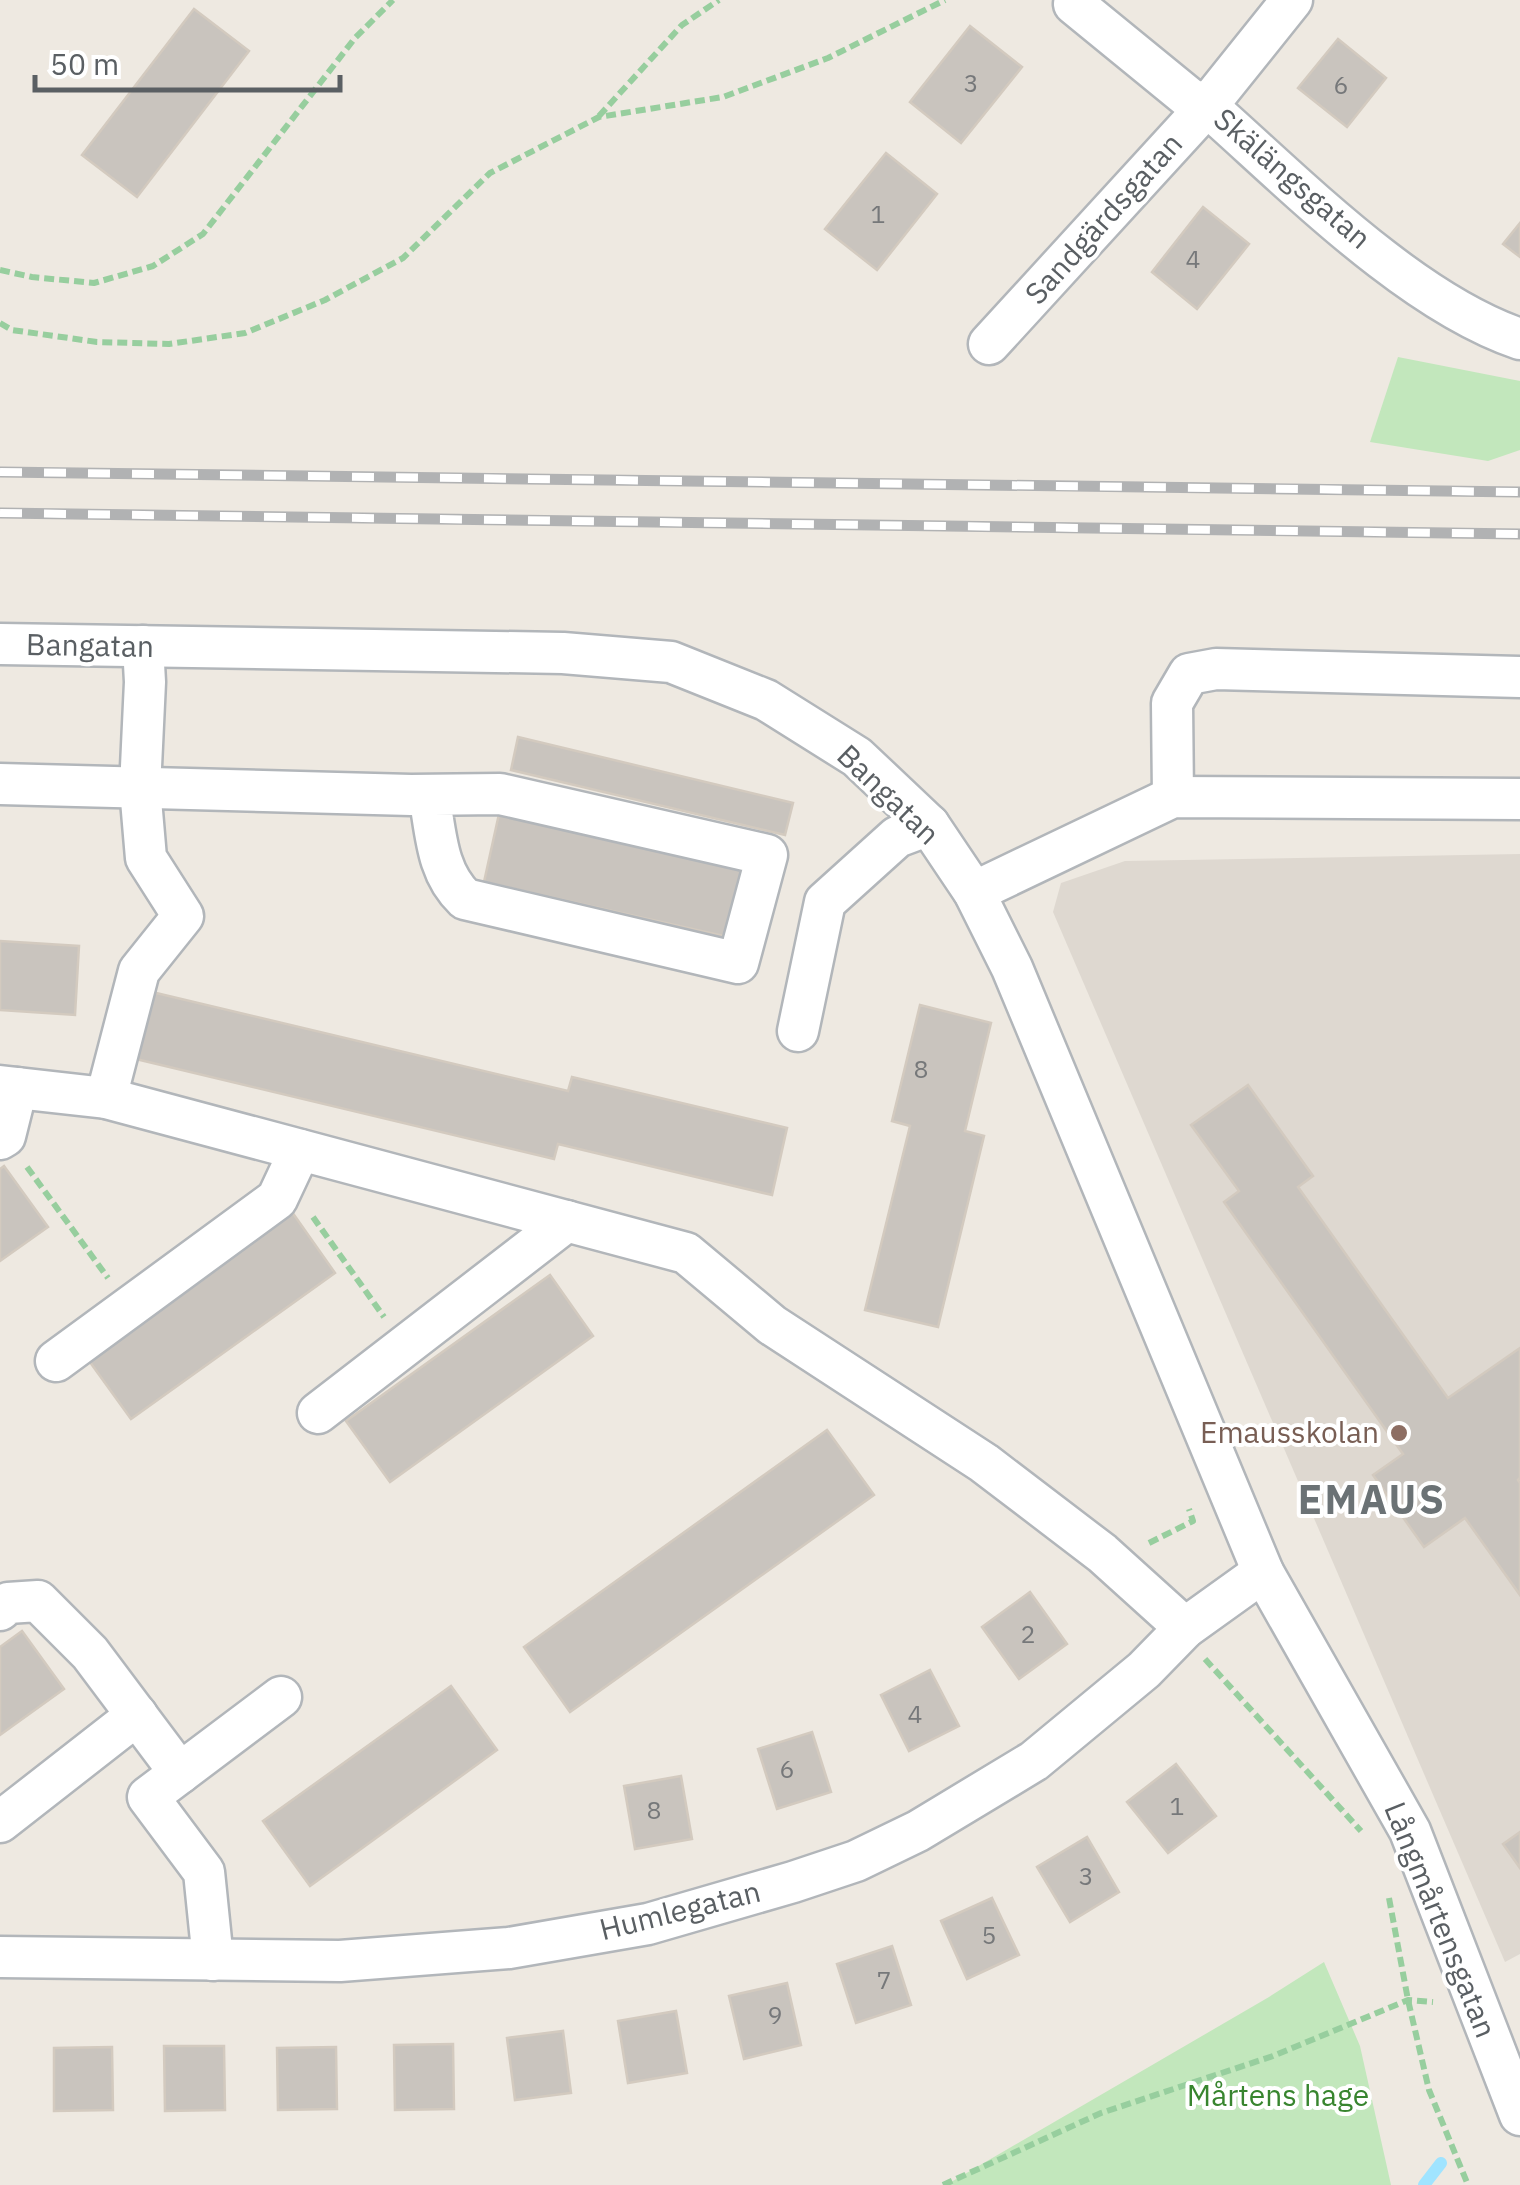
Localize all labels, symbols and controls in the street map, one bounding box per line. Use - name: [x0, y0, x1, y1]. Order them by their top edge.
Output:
- scale bar: [35, 30, 340, 92]
- text: 50 m: [50, 44, 119, 83]
- house number: 3: [963, 66, 979, 99]
- house number: 6: [1333, 68, 1349, 101]
- street label: Skälängsgatan: [1206, 99, 1380, 257]
- street label: Sandgärdsgatan: [1016, 124, 1190, 312]
- house number: 1: [870, 197, 886, 230]
- house number: 4: [1185, 242, 1201, 275]
- street label: Bangatan: [26, 624, 154, 665]
- street label: Bangatan: [829, 735, 949, 852]
- house number: 8: [913, 1052, 929, 1085]
- place label: Emausskolan: [1200, 1412, 1379, 1451]
- marker: Emausskolan: [1388, 1422, 1410, 1444]
- district label: EMAUS: [1298, 1473, 1446, 1525]
- house number: 2: [1020, 1617, 1036, 1650]
- house number: 4: [907, 1697, 923, 1730]
- house number: 6: [779, 1752, 795, 1785]
- house number: 1: [1169, 1789, 1185, 1822]
- house number: 8: [646, 1793, 662, 1826]
- street label: Långmårtensgatan: [1376, 1796, 1506, 2043]
- house number: 3: [1078, 1859, 1094, 1892]
- street label: Humlegatan: [595, 1871, 764, 1948]
- house number: 5: [981, 1918, 997, 1951]
- house number: 7: [876, 1963, 892, 1996]
- house number: 9: [767, 1998, 783, 2031]
- park label: Mårtens hage: [1187, 2075, 1369, 2114]

